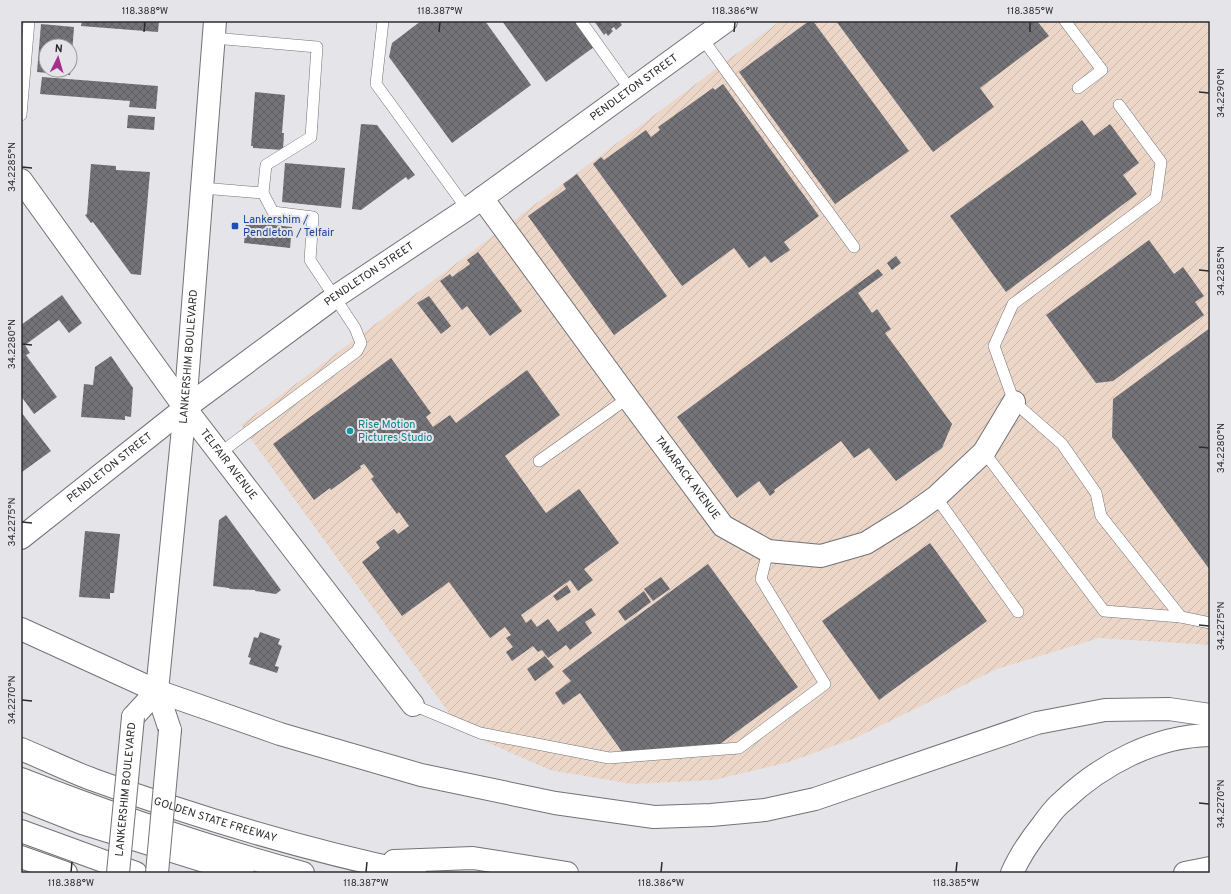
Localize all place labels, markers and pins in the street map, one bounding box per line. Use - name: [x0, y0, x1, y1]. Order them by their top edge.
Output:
- place label: Lankershim / Pendleton / Telfair: [243, 213, 335, 240]
- marker: Lankershim / Pendleton / Telfair: [230, 221, 240, 231]
- place label: Rise Motion Pictures Studio: [358, 418, 432, 445]
- marker: Rise Motion Pictures Studio: [345, 426, 355, 436]

